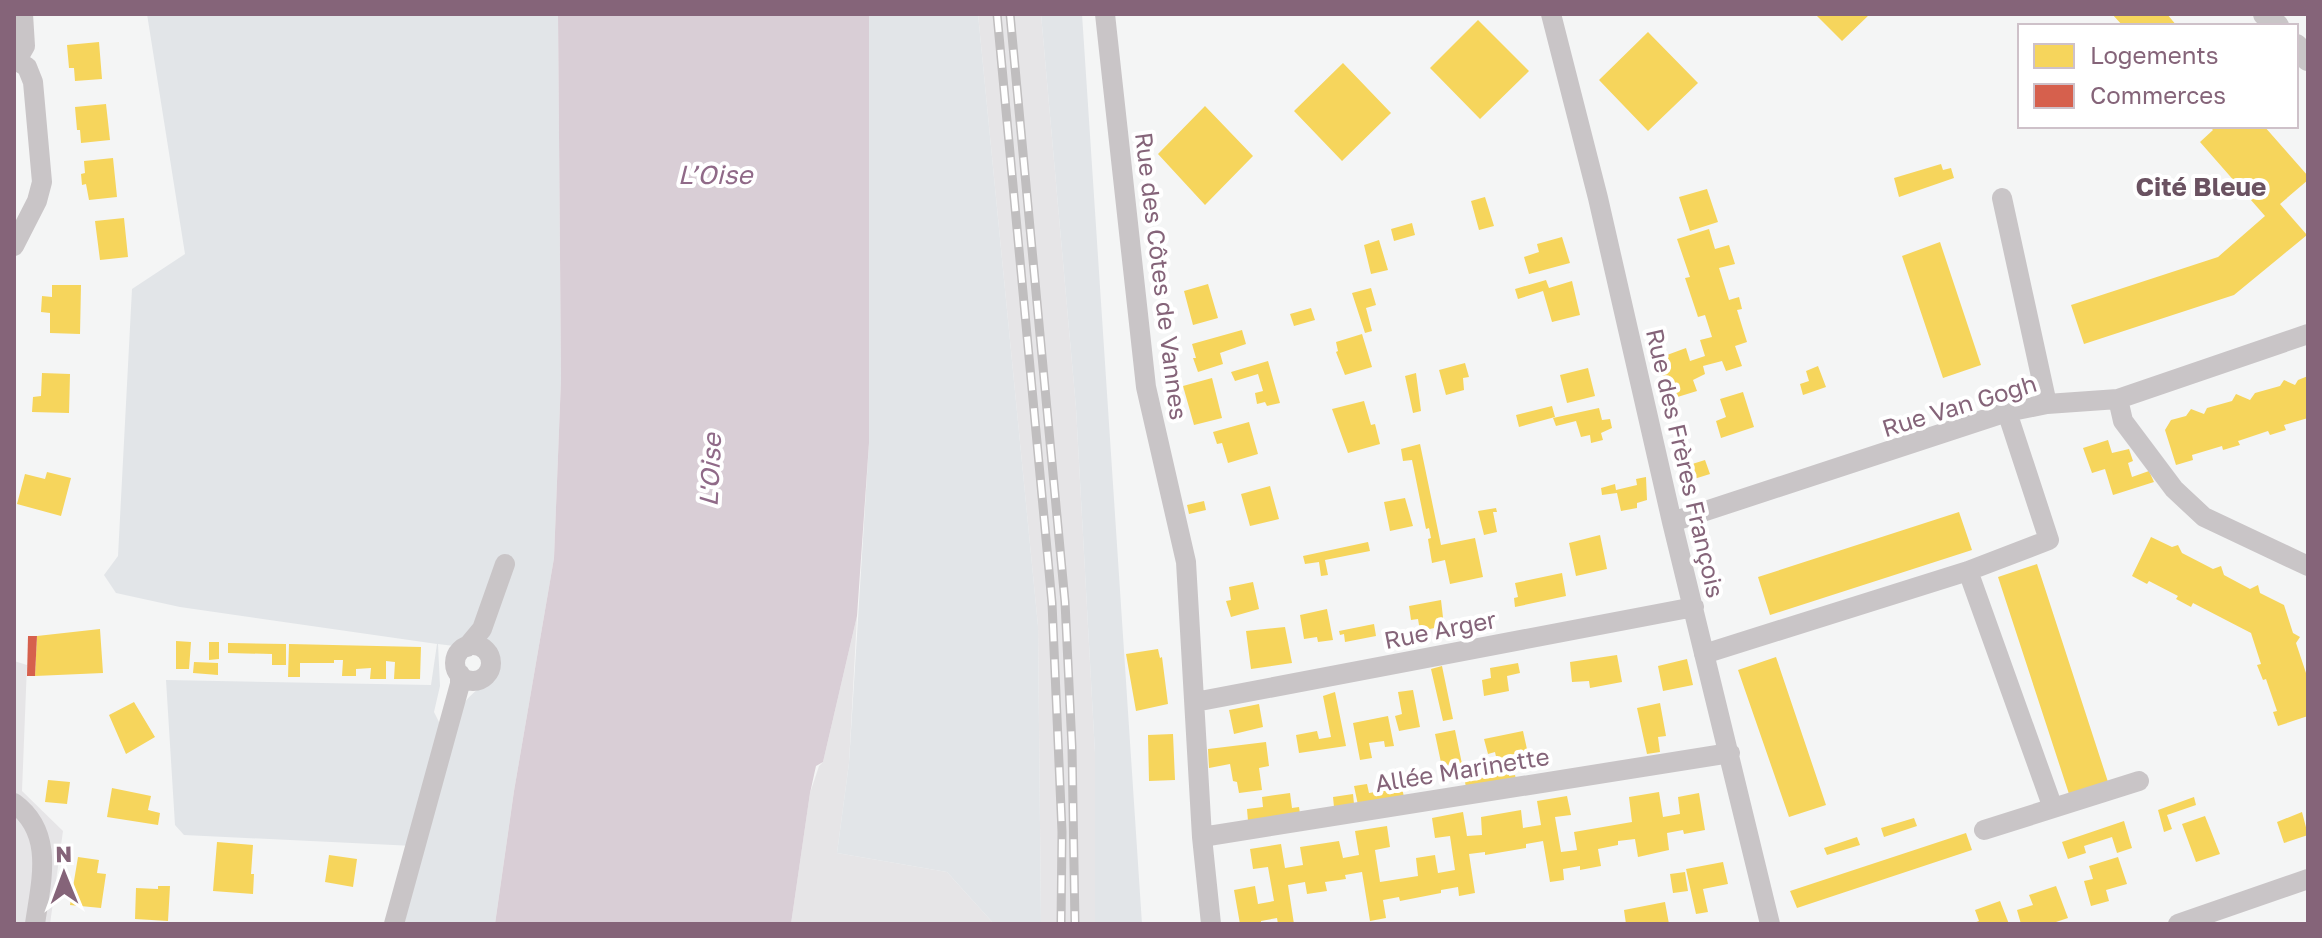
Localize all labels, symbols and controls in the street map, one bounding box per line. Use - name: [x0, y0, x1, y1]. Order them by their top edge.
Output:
- legend: [2018, 24, 2298, 128]
- text: Logements: [2090, 40, 2219, 69]
- text: Commerces: [2090, 80, 2226, 109]
- street label: Rue des Côtes de Vannes: [1130, 130, 1194, 422]
- water label: L’Oise: [678, 159, 754, 190]
- district label: Cité Bleue: [2136, 171, 2266, 202]
- street label: Rue des Frères François: [1641, 326, 1731, 600]
- street label: Rue Van Gogh: [1878, 368, 2040, 442]
- water label: L'Oise: [693, 431, 727, 507]
- street label: Rue Arger: [1382, 604, 1498, 654]
- street label: Allée Marinette: [1373, 741, 1551, 797]
- north arrow: [24, 834, 104, 914]
- text: N: [55, 840, 72, 867]

